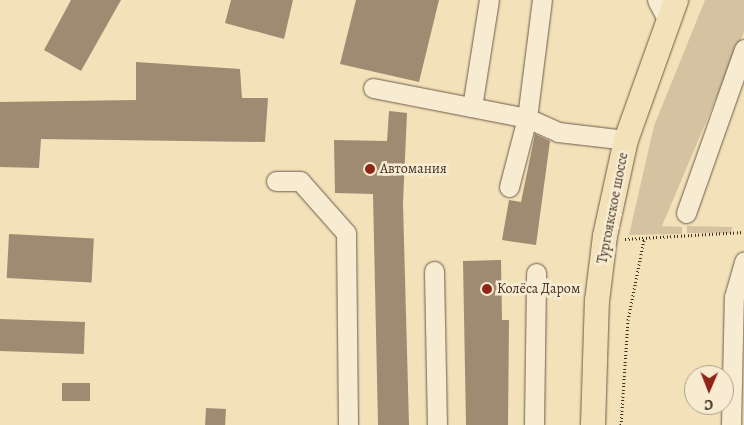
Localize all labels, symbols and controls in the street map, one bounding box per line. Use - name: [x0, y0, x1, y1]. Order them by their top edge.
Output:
- street label: Тургоякское шоссе: [594, 151, 632, 265]
- place label: Автомания: [380, 161, 447, 177]
- marker: Автомания: [364, 163, 376, 175]
- place label: Колёса Даром: [497, 281, 580, 297]
- marker: Колёса Даром: [481, 283, 493, 295]
- north arrow: [684, 365, 734, 415]
- text: С: [704, 395, 713, 414]

